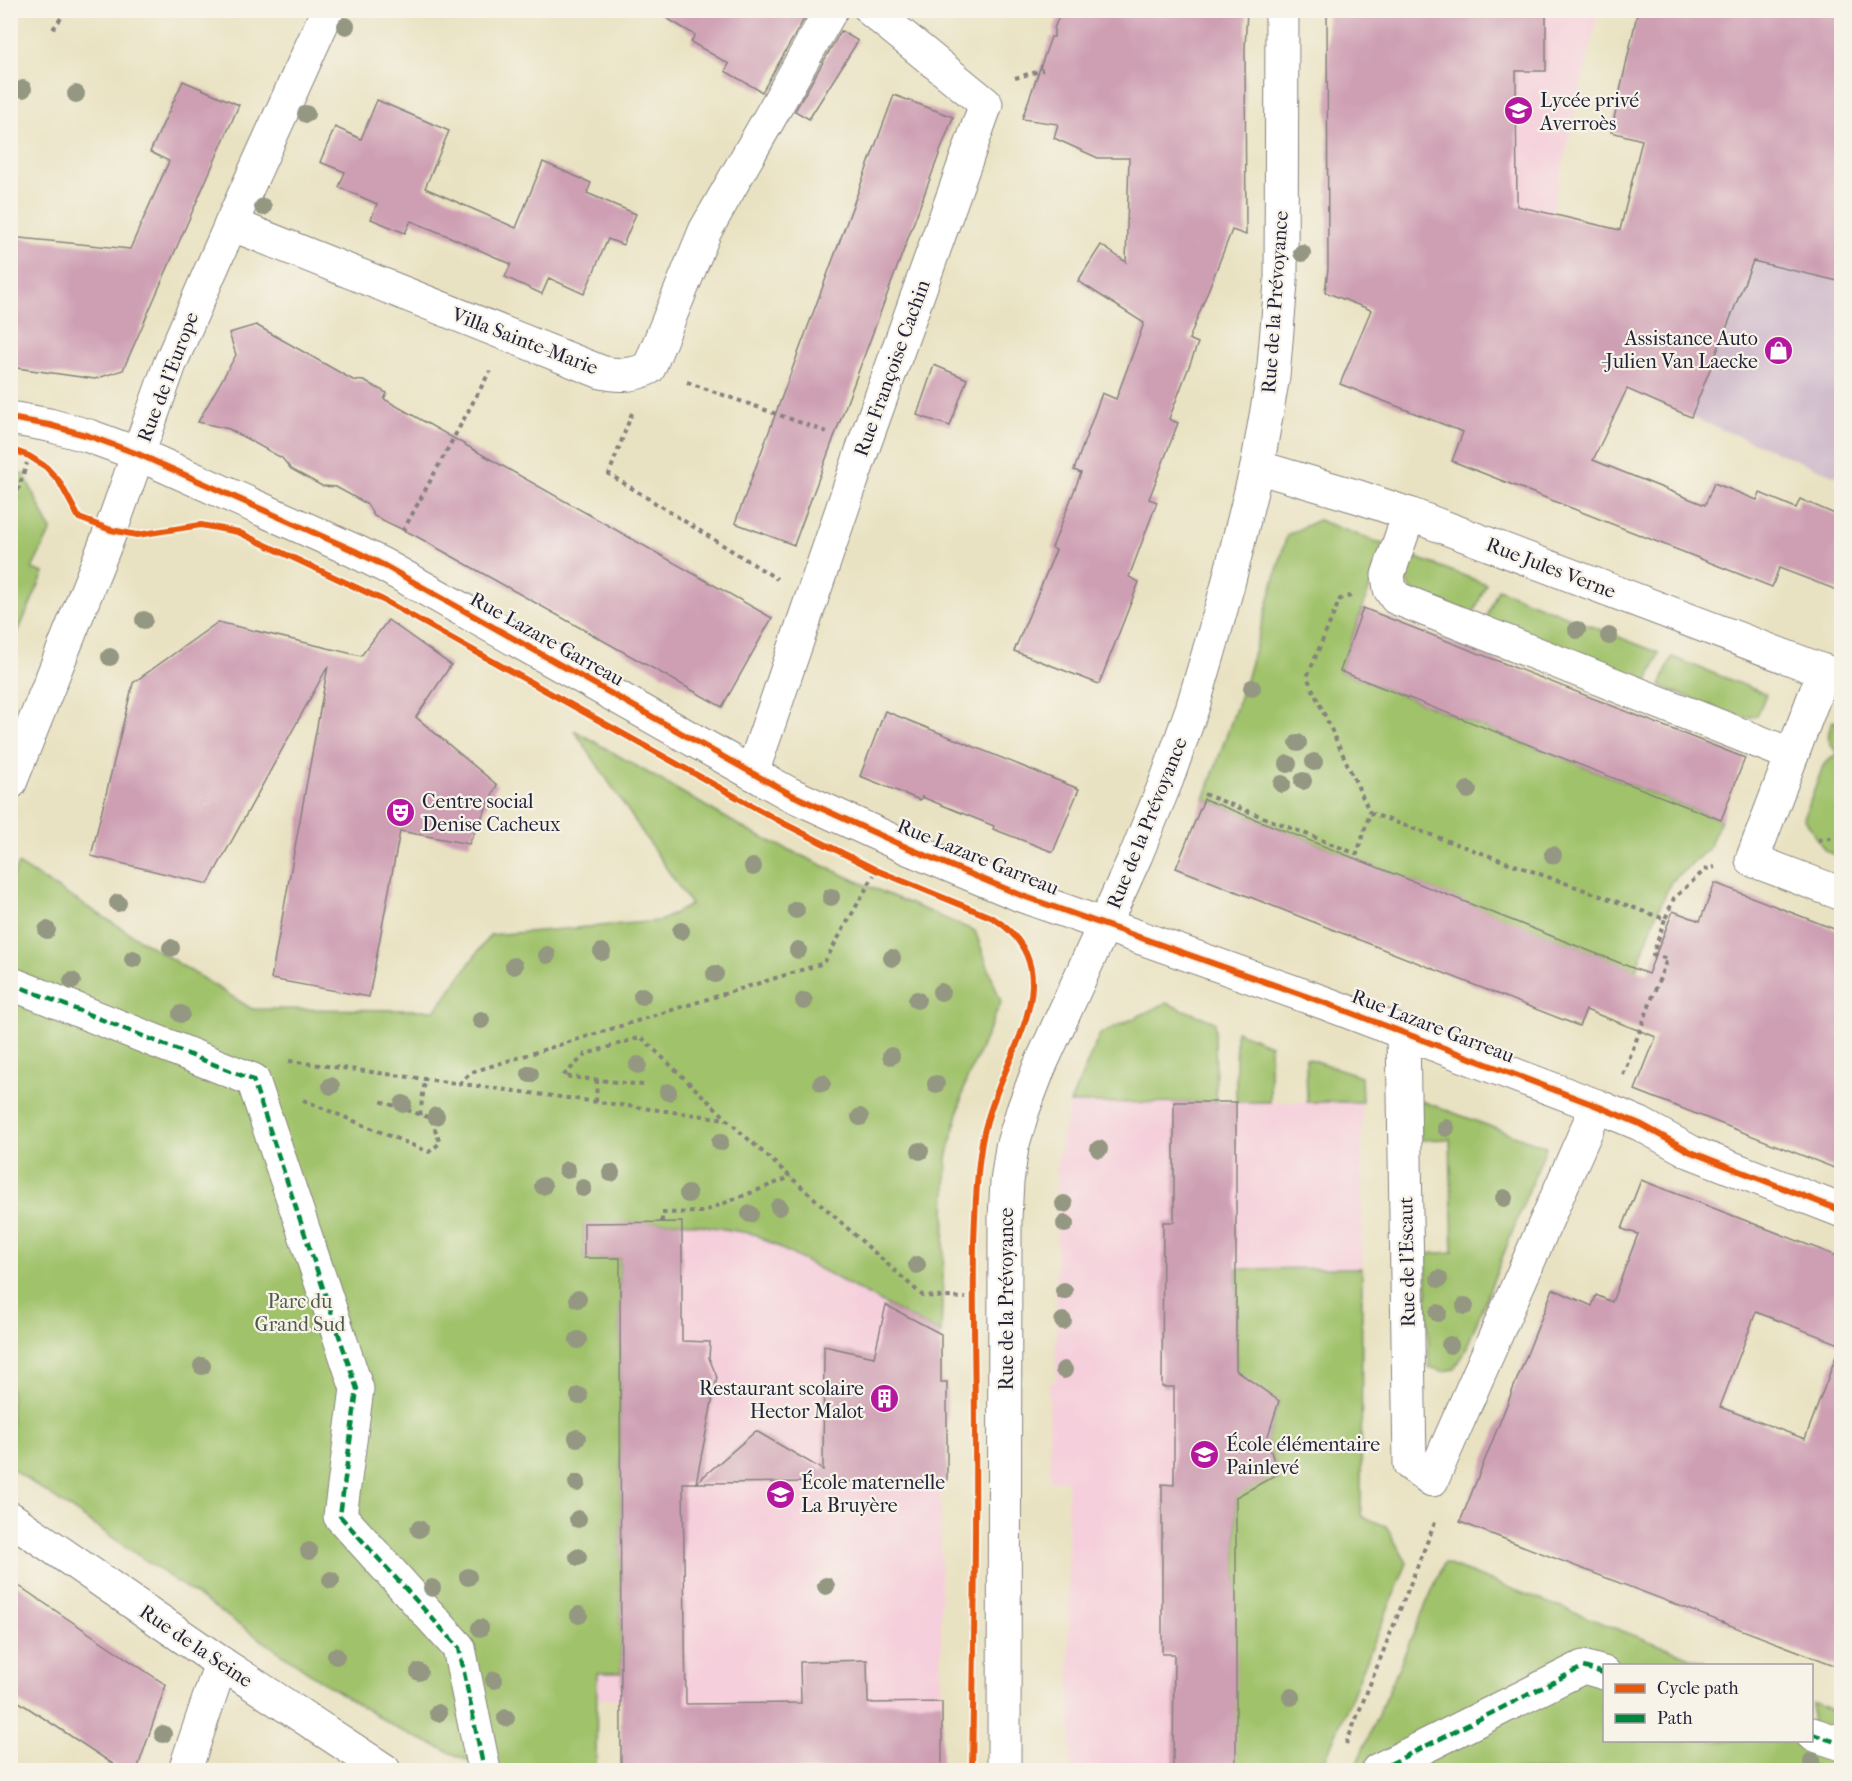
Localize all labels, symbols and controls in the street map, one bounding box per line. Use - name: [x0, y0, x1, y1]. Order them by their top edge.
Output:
- place label: Lycée privé Averroès: [1539, 89, 1639, 135]
- school or university icon: Lycée privé Averroès: [1503, 95, 1535, 127]
- street label: Rue de la Prévoyance: [1257, 210, 1293, 394]
- street label: Rue Françoise Cachin: [849, 276, 935, 459]
- street label: Villa Sainte-Marie: [448, 302, 601, 379]
- street label: Rue de l'Europe: [133, 309, 203, 445]
- place label: Assistance Auto -Julien Van Laecke: [1600, 327, 1758, 373]
- shop icon: Assistance Auto -Julien Van Laecke: [1763, 334, 1795, 366]
- street label: Rue Jules Verne: [1483, 533, 1619, 603]
- street label: Rue Lazare Garreau: [466, 587, 629, 691]
- street label: Rue de la Prévoyance: [1102, 734, 1192, 912]
- place label: Centre social Denise Cacheux: [422, 790, 561, 836]
- theatre icon: Centre social Denise Cacheux: [385, 796, 417, 828]
- street label: Rue Lazare Garreau: [894, 814, 1063, 900]
- street label: Rue Lazare Garreau: [1348, 984, 1518, 1068]
- street label: Rue de l'Escaut: [1394, 1197, 1420, 1327]
- street label: Rue de la Prévoyance: [995, 1207, 1018, 1390]
- park label: Parc du Grand Sud: [255, 1290, 347, 1336]
- place label: Restaurant scolaire Hector Malot: [699, 1377, 864, 1423]
- building icon: Restaurant scolaire Hector Malot: [869, 1383, 901, 1415]
- place label: École élémentaire Painlevé: [1226, 1432, 1380, 1479]
- school or university icon: École élémentaire Painlevé: [1189, 1439, 1221, 1471]
- place label: École maternelle La Bruyère: [801, 1470, 945, 1517]
- school or university icon: École maternelle La Bruyère: [764, 1478, 796, 1510]
- street label: Rue de la Seine: [135, 1600, 257, 1692]
- legend: [1603, 1664, 1813, 1742]
- text: Cycle path: [1657, 1678, 1738, 1699]
- text: Path: [1657, 1708, 1693, 1729]

